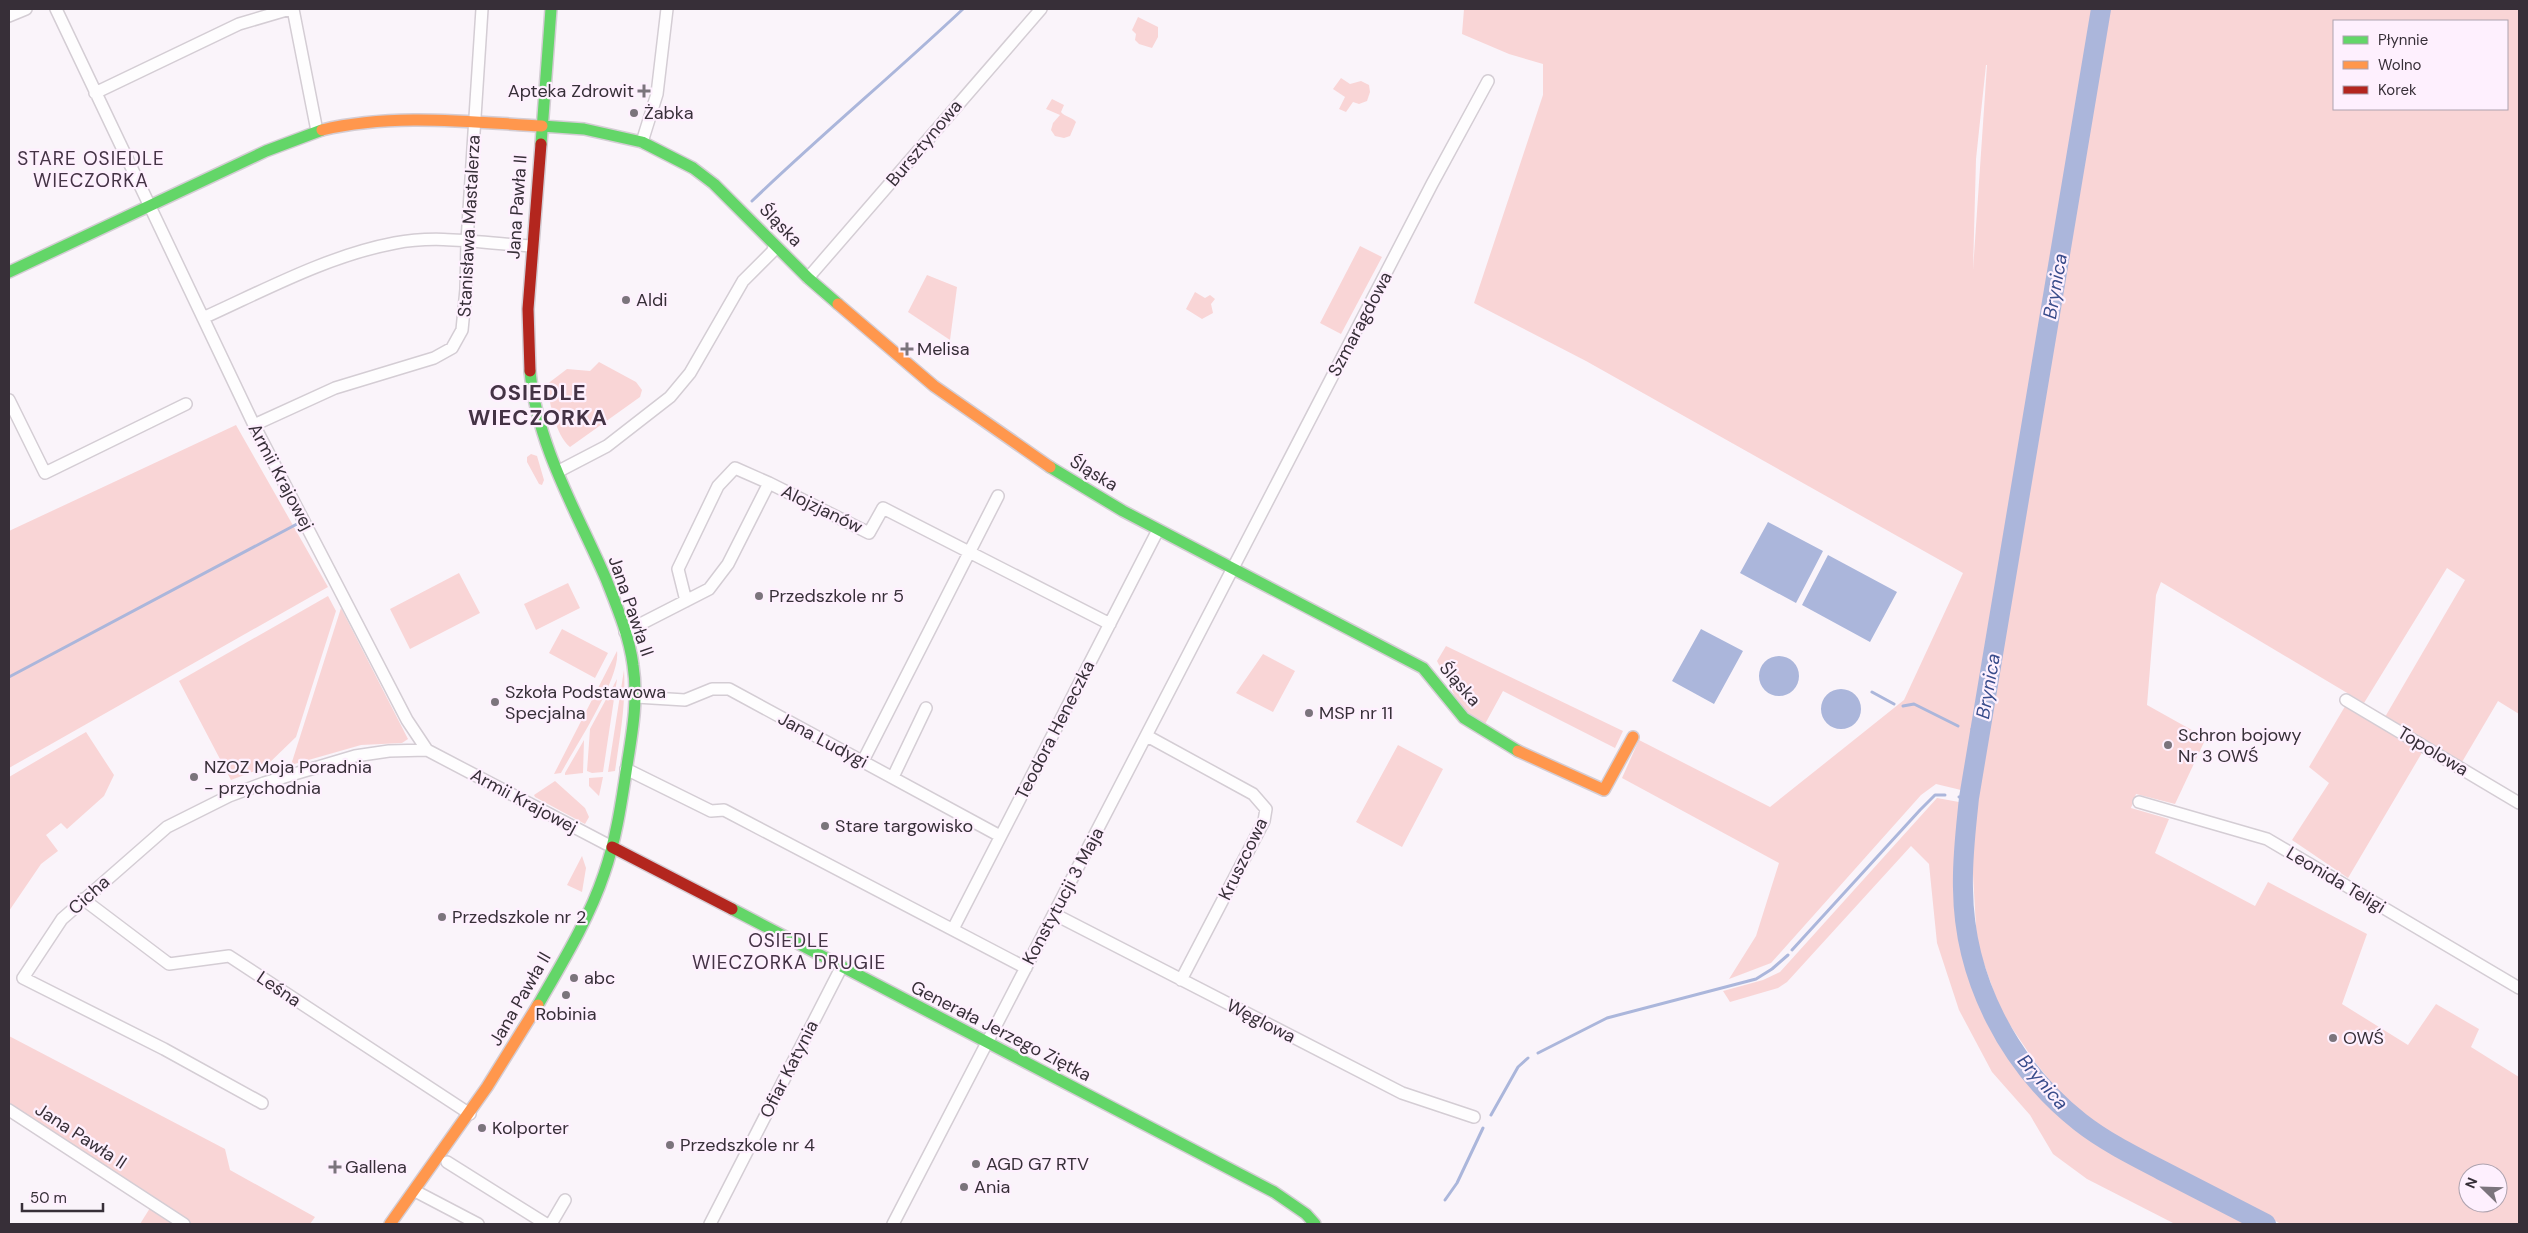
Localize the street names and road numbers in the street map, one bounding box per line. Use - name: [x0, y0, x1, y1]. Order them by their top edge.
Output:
- street label: Bursztynowa: [881, 95, 967, 191]
- street label: Stanisława Mastalerza: [452, 134, 486, 318]
- street label: Jana Pawła II: [501, 154, 533, 260]
- street label: Śląska: [754, 198, 808, 252]
- street label: Szmaragdowa: [1322, 267, 1398, 381]
- street label: Armii Krajowej: [243, 419, 319, 535]
- street label: Śląska: [1065, 449, 1123, 497]
- street label: Alojzjanów: [777, 479, 867, 539]
- street label: Jana Pawła II: [603, 553, 659, 659]
- street label: Teodora Heneczka: [1010, 656, 1100, 804]
- street label: Śląska: [1434, 656, 1486, 712]
- street label: Jana Ludygi: [774, 706, 872, 774]
- street label: Topolowa: [2393, 720, 2473, 782]
- street label: Armii Krajowej: [466, 763, 582, 839]
- street label: Kruszcowa: [1213, 814, 1273, 904]
- street label: Konstytucji 3 Maja: [1017, 823, 1109, 969]
- street label: Leonida Teligi: [2282, 841, 2390, 919]
- street label: Cicha: [63, 870, 115, 920]
- street label: Jana Pawła II: [483, 948, 557, 1050]
- street label: Leśna: [252, 965, 306, 1013]
- street label: Generała Jerzego Ziętka: [907, 975, 1095, 1087]
- street label: Węglowa: [1222, 993, 1300, 1049]
- street label: Ofiar Katynia: [754, 1016, 824, 1122]
- street label: Jana Pawła II: [31, 1097, 131, 1175]

